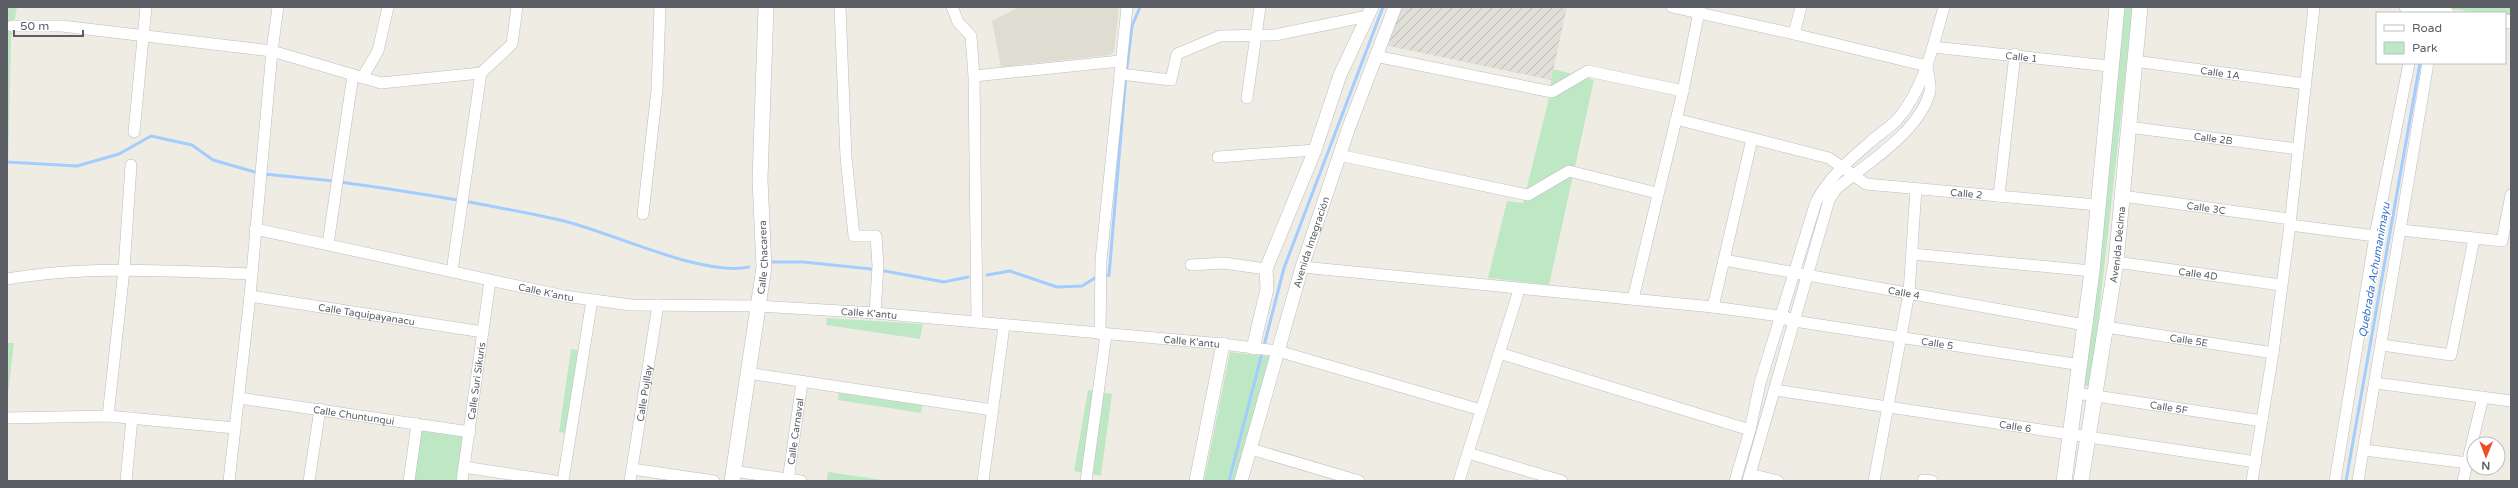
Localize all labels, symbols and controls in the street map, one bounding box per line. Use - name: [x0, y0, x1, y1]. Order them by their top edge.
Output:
- scale bar: [14, 12, 83, 38]
- legend: [2376, 12, 2506, 64]
- text: 50 m: [20, 19, 49, 33]
- text: Road: [2412, 21, 2442, 35]
- text: Park: [2412, 41, 2438, 55]
- street label: Calle 1: [2005, 50, 2038, 65]
- street label: Calle 1A: [2200, 65, 2241, 82]
- street label: Calle 2B: [2193, 131, 2233, 147]
- street label: Calle 2: [1950, 187, 1983, 202]
- street label: Avenida Integración: [1291, 195, 1332, 289]
- street label: Calle 3C: [2186, 200, 2226, 217]
- water label: Quebrada Achumanimayu: [2356, 200, 2393, 339]
- street label: Avenida Décima: [2108, 206, 2128, 284]
- street label: Calle Chacarera: [755, 220, 771, 295]
- street label: Calle 4D: [2178, 266, 2219, 283]
- street label: Calle K'antu: [517, 281, 575, 304]
- street label: Calle 4: [1887, 285, 1921, 302]
- street label: Calle Taquipayanacu: [317, 302, 416, 328]
- street label: Calle K'antu: [840, 306, 898, 322]
- street label: Calle 5E: [2169, 332, 2209, 350]
- street label: Calle K'antu: [1163, 334, 1220, 351]
- street label: Calle 5: [1920, 336, 1954, 352]
- street label: Calle Suri Sikuris: [466, 341, 488, 421]
- street label: Calle Pujllay: [635, 364, 655, 422]
- street label: Calle Carnaval: [785, 397, 807, 466]
- street label: Calle 5F: [2149, 399, 2189, 417]
- street label: Calle Chuntunqui: [312, 404, 395, 428]
- street label: Calle 6: [1998, 419, 2032, 435]
- north arrow: [2466, 436, 2506, 476]
- text: N: [2481, 459, 2490, 472]

